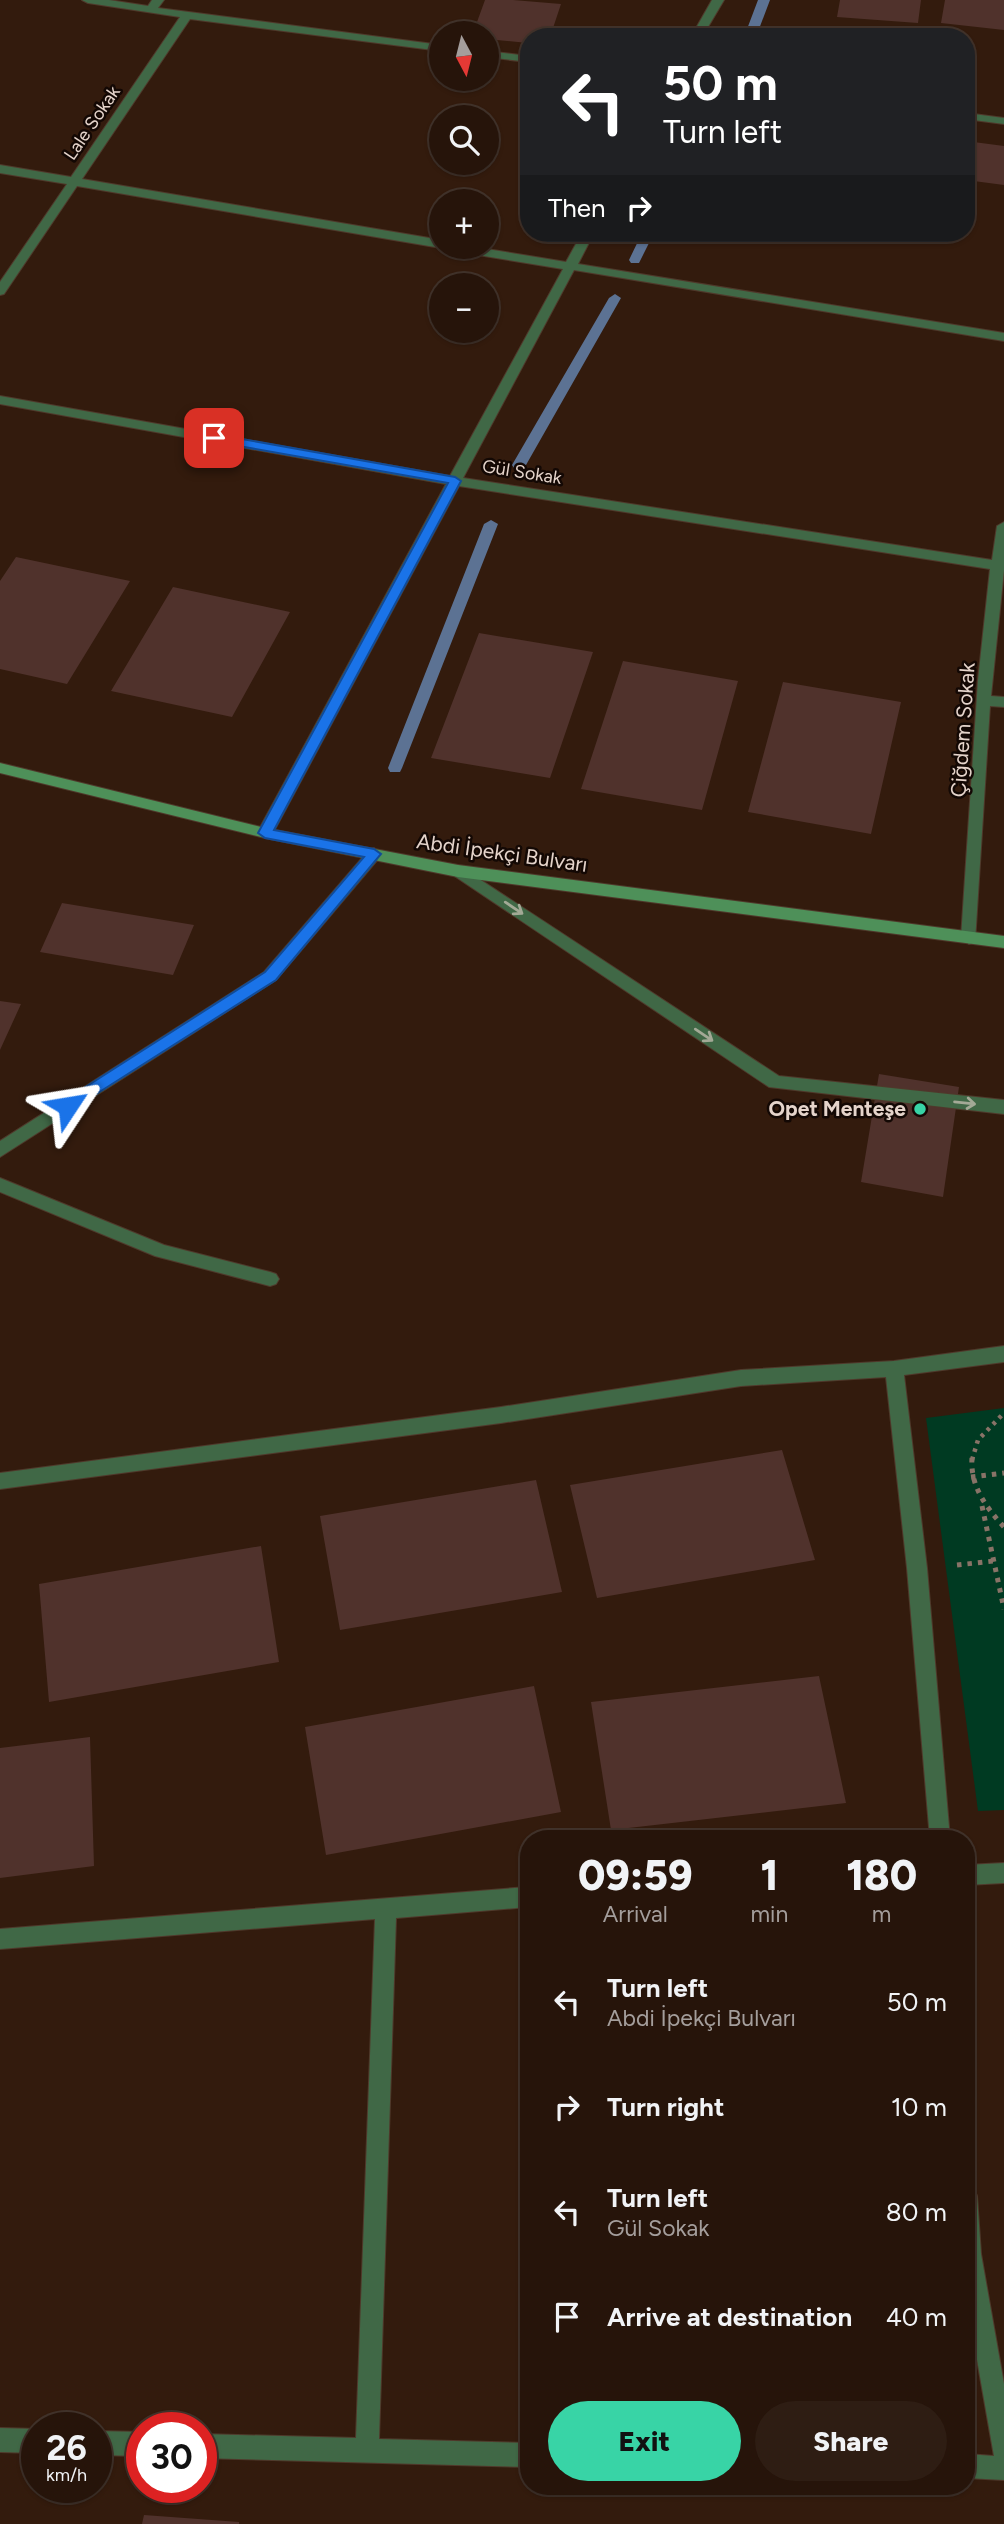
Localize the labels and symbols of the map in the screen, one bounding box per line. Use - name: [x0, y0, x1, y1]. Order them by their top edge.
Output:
- north arrow: [429, 21, 499, 91]
- street label: Lale Sokak: [59, 82, 125, 164]
- pin: [184, 408, 244, 468]
- street label: Gül Sokak: [481, 455, 564, 489]
- street label: Çiğdem Sokak: [945, 661, 980, 798]
- street label: Abdi İpekçi Bulvarı: [415, 828, 589, 877]
- one-way arrow: [504, 902, 524, 916]
- one-way arrow: [693, 1028, 713, 1042]
- position arrow: [31, 1069, 105, 1143]
- place label: Opet Menteşe: [769, 1096, 906, 1121]
- one-way arrow: [953, 1096, 975, 1109]
- marker: Opet Menteşe: [912, 1101, 928, 1117]
- speed limit sign: 30: [126, 2412, 217, 2503]

